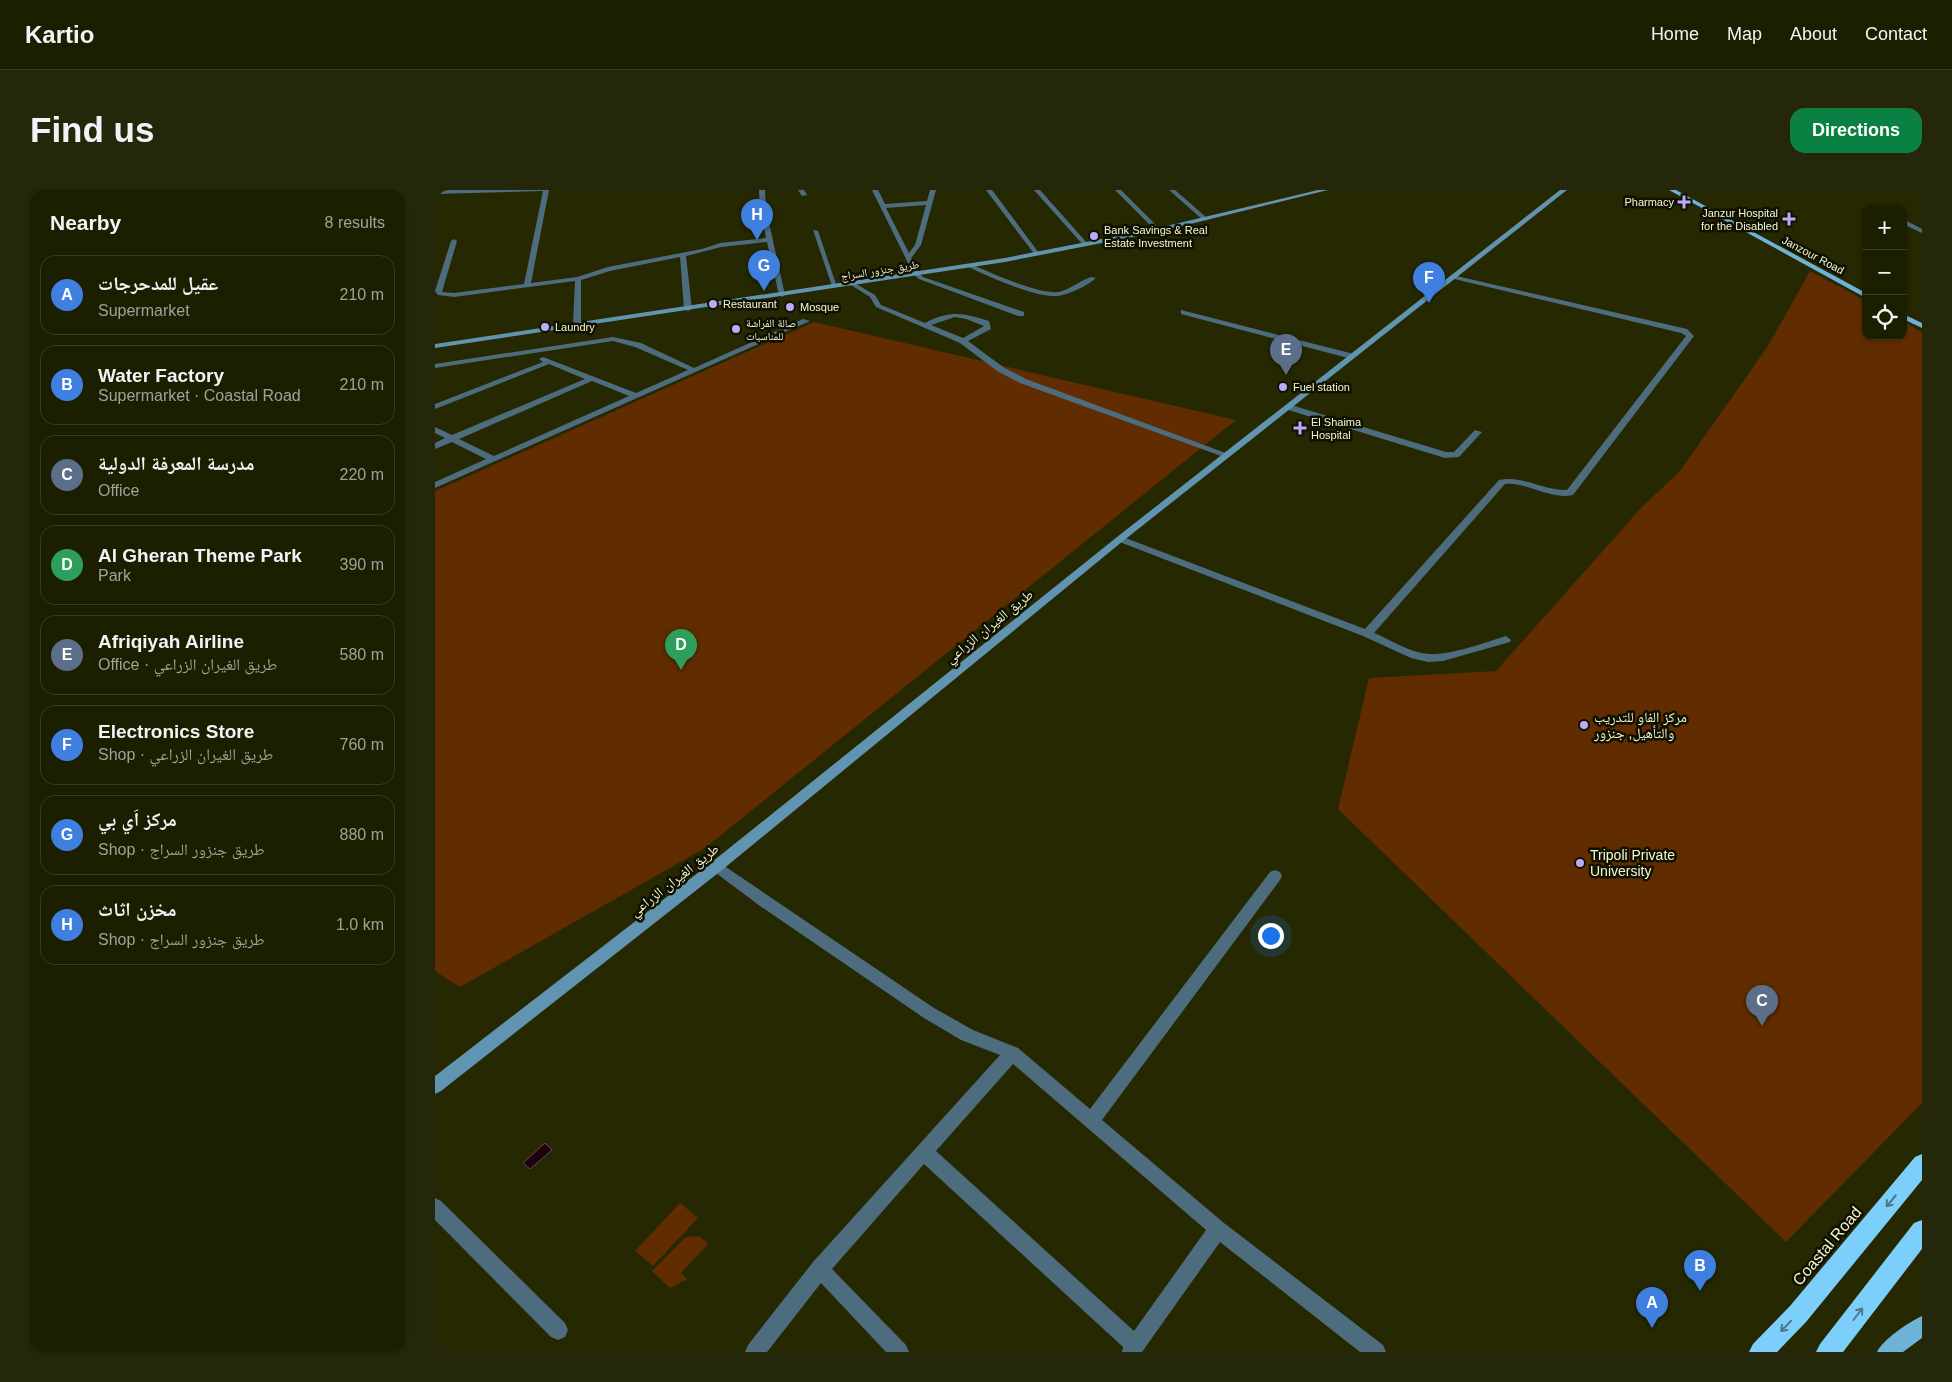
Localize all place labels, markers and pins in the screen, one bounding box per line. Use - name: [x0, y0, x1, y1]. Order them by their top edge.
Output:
- place label: Pharmacy: [1624, 196, 1674, 208]
- marker: Pharmacy: [1678, 196, 1690, 208]
- pin: H: [741, 199, 773, 240]
- place label: Janzur Hospital for the Disabled: [1701, 207, 1778, 232]
- marker: Janzur Hospital for the Disabled: [1782, 212, 1796, 226]
- place label: Bank Savings & Real Estate Investment: [1104, 224, 1207, 249]
- marker: Bank Savings & Real Estate Investment: [1088, 230, 1100, 242]
- pin: G: [748, 250, 780, 291]
- pin: F: [1413, 262, 1445, 303]
- marker: Restaurant: [707, 298, 719, 310]
- place label: Restaurant: [723, 298, 777, 310]
- marker: Mosque: [784, 301, 796, 313]
- place label: Mosque: [800, 301, 839, 313]
- place label: صالة الفراشة للمناسبات: [746, 317, 796, 342]
- marker: Laundry: [539, 321, 551, 333]
- place label: Laundry: [555, 321, 595, 333]
- marker: صالة الفراشة للمناسبات: [730, 323, 742, 335]
- pin: E: [1270, 334, 1302, 375]
- marker: Fuel station: [1277, 381, 1289, 393]
- place label: Fuel station: [1293, 381, 1350, 393]
- place label: El Shaima Hospital: [1311, 416, 1362, 441]
- marker: El Shaima Hospital: [1293, 421, 1307, 435]
- pin: D: [665, 629, 697, 670]
- place label: مركز الفاو للتدريب والتأهيل, جنزور: [1593, 709, 1687, 742]
- marker: مركز الفاو للتدريب والتأهيل, جنزور: [1578, 719, 1590, 731]
- place label: Tripoli Private University: [1590, 847, 1675, 879]
- marker: Tripoli Private University: [1574, 857, 1586, 869]
- pin: C: [1746, 985, 1778, 1026]
- pin: B: [1684, 1250, 1716, 1291]
- pin: A: [1636, 1287, 1668, 1328]

